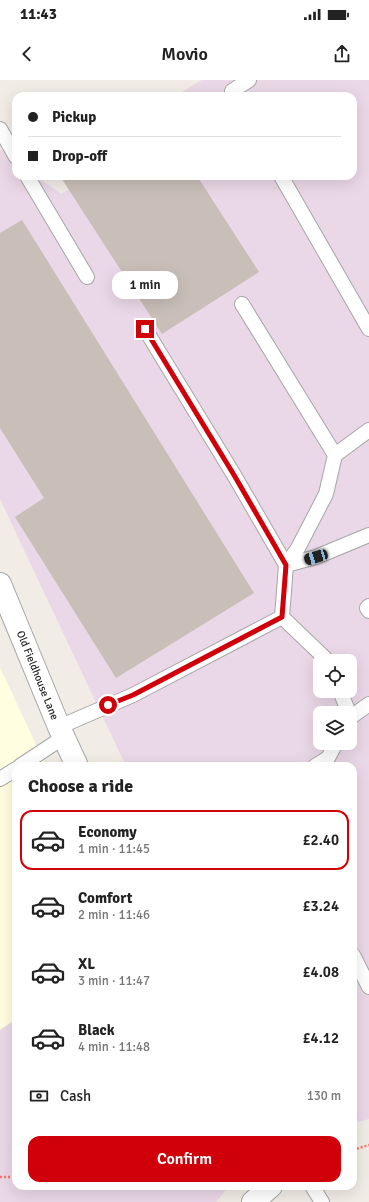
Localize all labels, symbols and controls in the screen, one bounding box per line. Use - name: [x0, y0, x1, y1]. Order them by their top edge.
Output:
- text: 11:43: [20, 5, 57, 23]
- icon: back: [16, 43, 38, 65]
- text: Movio: [161, 43, 208, 65]
- icon: share: [331, 43, 353, 65]
- text: Pickup: [52, 108, 96, 126]
- text: Drop-off: [52, 147, 107, 165]
- callout: 1 min: [112, 271, 178, 299]
- text: 1 min: [129, 277, 161, 293]
- route end: [136, 320, 154, 338]
- car: [303, 548, 329, 566]
- street label: Old Fieldhouse Lane: [14, 629, 61, 722]
- map controls: [313, 654, 357, 750]
- button: locate: [313, 654, 357, 698]
- route start: [99, 696, 117, 714]
- button: layers: [313, 706, 357, 750]
- text: Choose a ride: [28, 775, 133, 797]
- icon: car: [30, 822, 66, 858]
- text: Economy: [78, 823, 137, 841]
- text: £2.40: [302, 831, 339, 849]
- text: 1 min · 11:45: [78, 841, 150, 857]
- icon: car: [30, 888, 66, 924]
- text: Comfort: [78, 889, 132, 907]
- text: £3.24: [302, 897, 339, 915]
- text: 2 min · 11:46: [78, 907, 150, 923]
- icon: car: [30, 954, 66, 990]
- text: XL: [78, 955, 95, 973]
- text: £4.08: [302, 963, 339, 981]
- text: 3 min · 11:47: [78, 973, 150, 989]
- icon: car: [30, 1020, 66, 1056]
- text: Black: [78, 1021, 115, 1039]
- text: £4.12: [302, 1029, 339, 1047]
- text: 4 min · 11:48: [78, 1039, 150, 1055]
- icon: cash: [28, 1085, 50, 1107]
- text: Cash: [60, 1087, 91, 1105]
- text: 130 m: [307, 1088, 341, 1104]
- button: Confirm: [28, 1136, 341, 1182]

